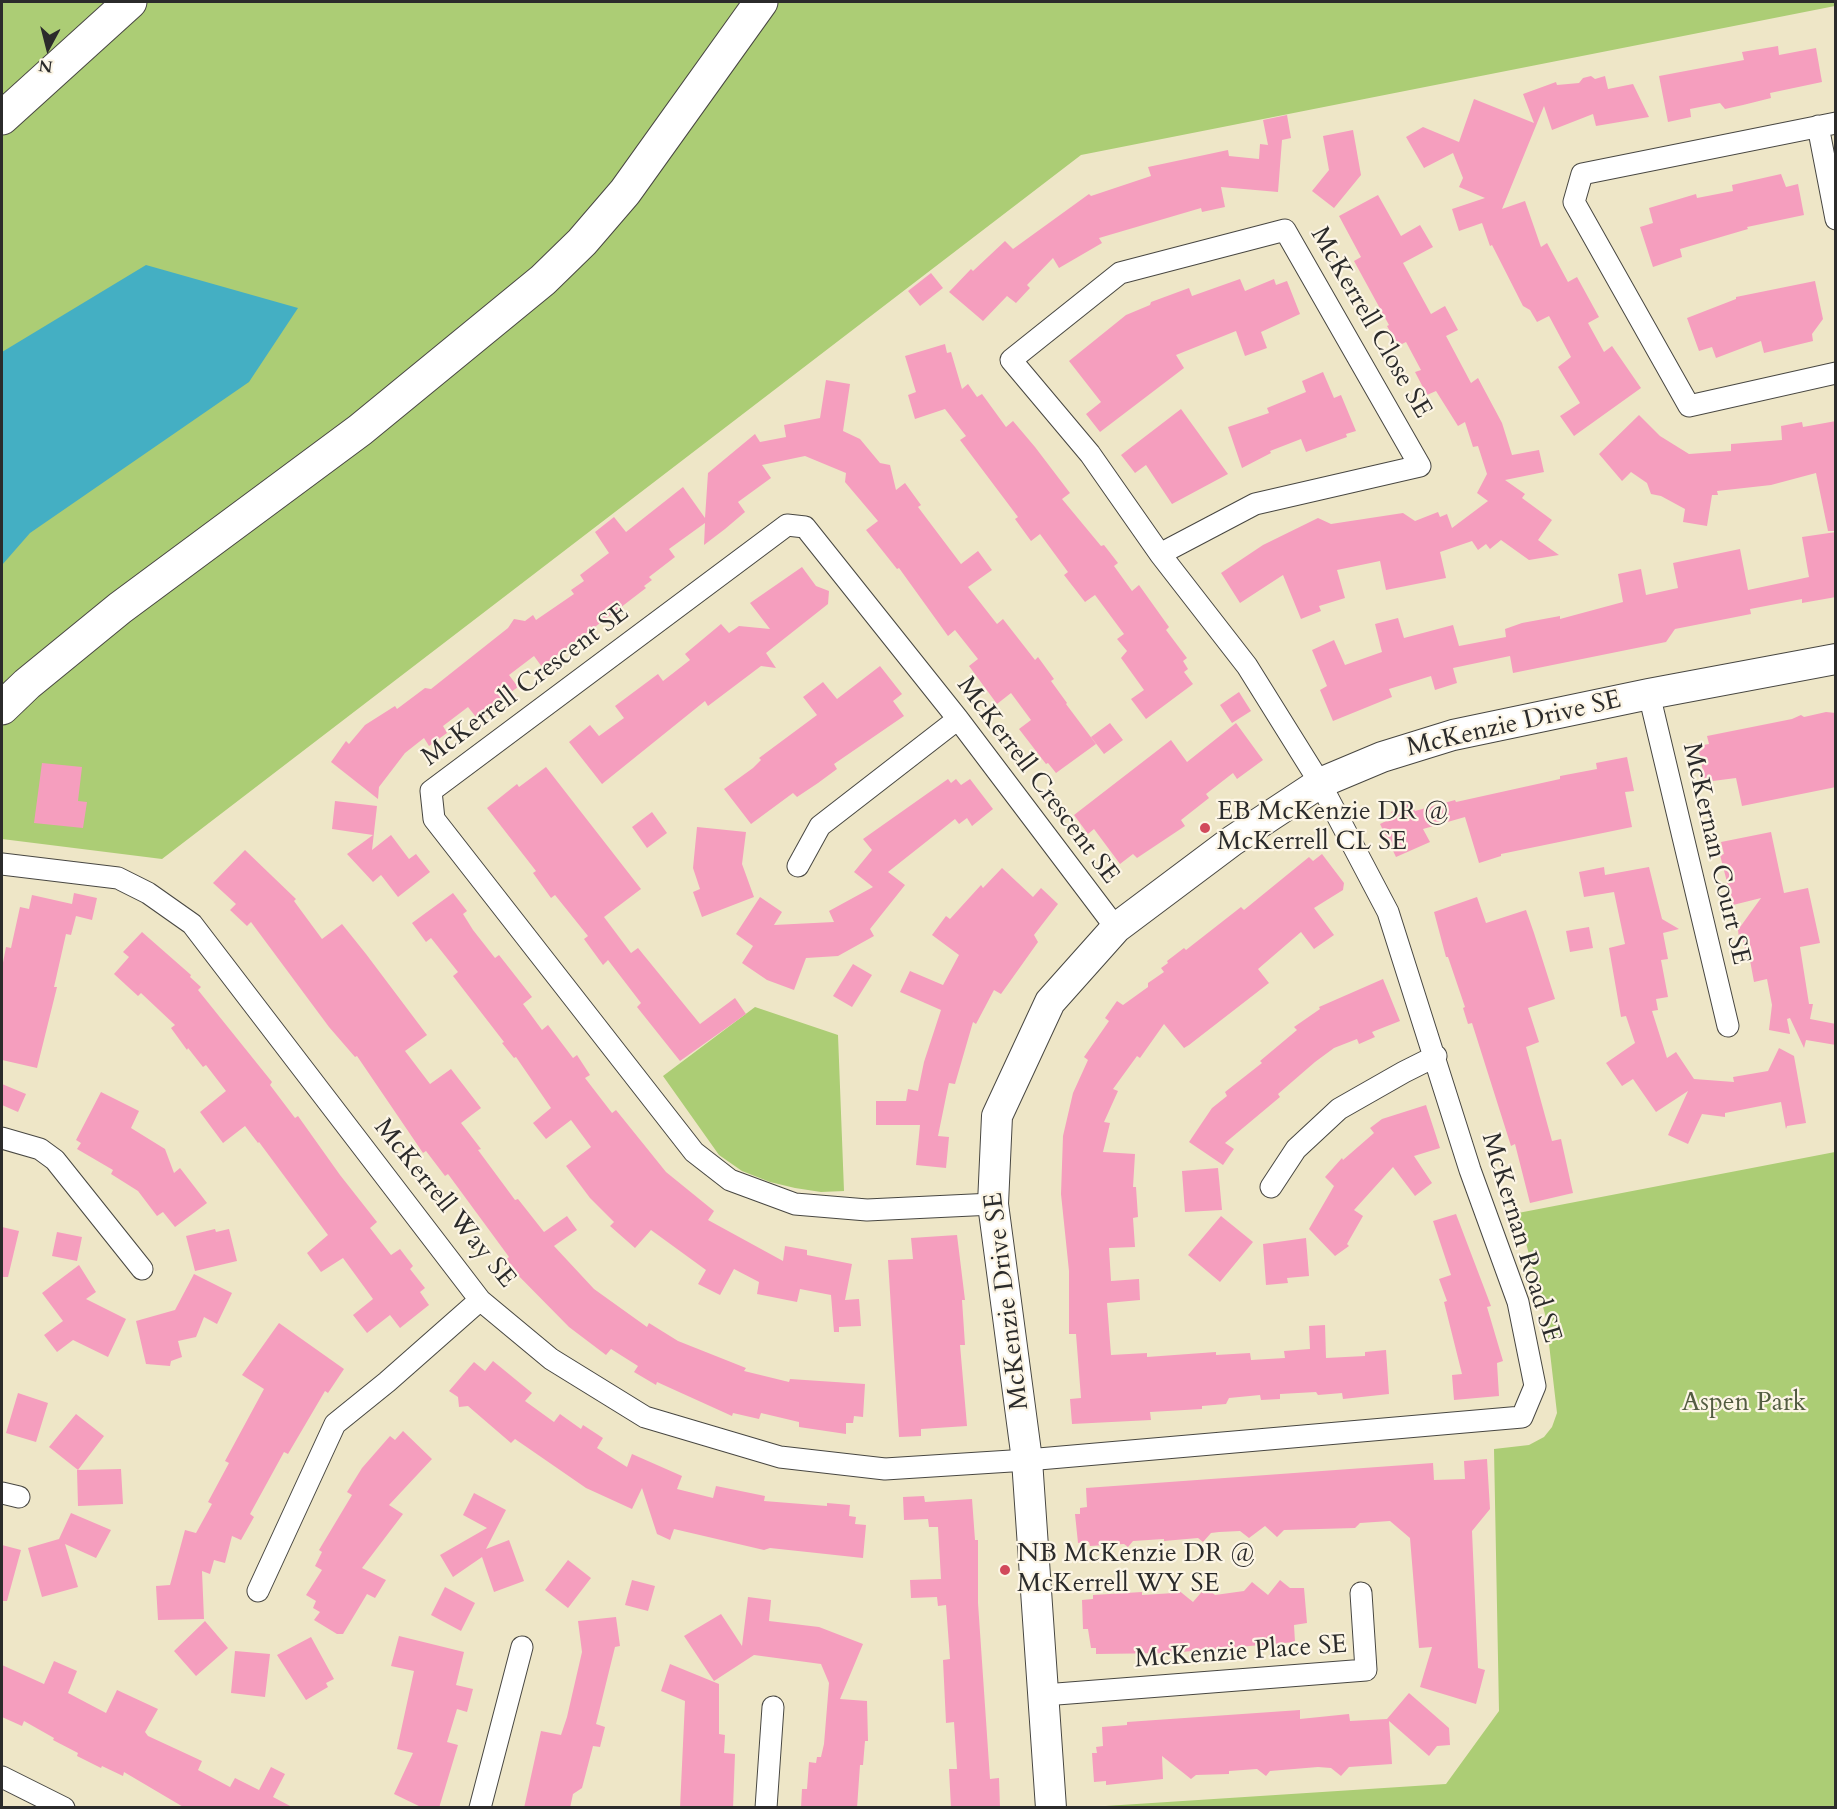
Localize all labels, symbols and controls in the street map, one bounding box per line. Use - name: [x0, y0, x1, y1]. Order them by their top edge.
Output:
- north arrow: [18, 18, 78, 78]
- text: N: [38, 54, 54, 78]
- street label: McKerrell Close SE: [1303, 222, 1437, 424]
- street label: McKerrell Crescent SE: [416, 598, 636, 774]
- street label: McKerrell Crescent SE: [949, 671, 1125, 891]
- street label: McKenzie Drive SE: [1404, 685, 1624, 765]
- street label: McKernan Court SE: [1674, 740, 1756, 968]
- place label: EB McKenzie DR @ McKerrell CL SE: [1217, 797, 1449, 858]
- marker: EB McKenzie DR @ McKerrell CL SE: [1198, 821, 1212, 835]
- street label: McKerrell Way SE: [366, 1113, 522, 1295]
- street label: McKernan Road SE: [1473, 1129, 1567, 1347]
- street label: McKenzie Drive SE: [979, 1190, 1037, 1412]
- park label: Aspen Park: [1682, 1388, 1806, 1420]
- place label: NB McKenzie DR @ McKerrell WY SE: [1017, 1539, 1255, 1600]
- marker: NB McKenzie DR @ McKerrell WY SE: [998, 1563, 1012, 1577]
- street label: McKenzie Place SE: [1134, 1630, 1348, 1676]

